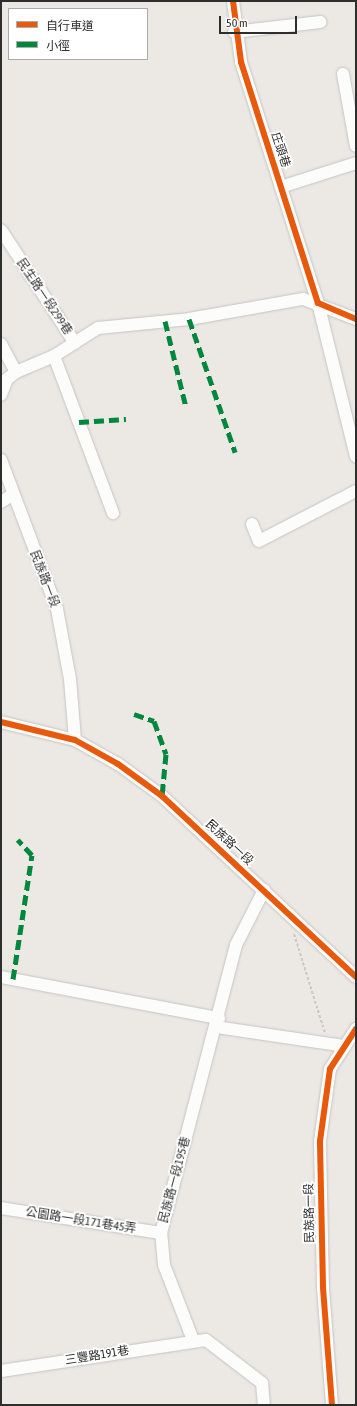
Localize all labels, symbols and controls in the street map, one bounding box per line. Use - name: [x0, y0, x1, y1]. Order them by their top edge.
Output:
- legend: [8, 8, 148, 60]
- scale bar: [221, 8, 299, 34]
- text: 50 m: [226, 16, 248, 30]
- text: 自行車道: [46, 19, 94, 33]
- text: 小徑: [46, 39, 70, 53]
- street label: 庄頭巷: [268, 131, 292, 169]
- street label: 民生路一段299巷: [13, 256, 75, 338]
- street label: 民族路一段: [27, 548, 61, 610]
- street label: 民族路一段: [202, 817, 256, 869]
- street label: 民族路一段195巷: [157, 1135, 193, 1225]
- street label: 民族路一段: [302, 1183, 318, 1243]
- street label: 公園路一段171巷45弄: [24, 1205, 138, 1237]
- street label: 三豐路191巷: [64, 1344, 130, 1368]

